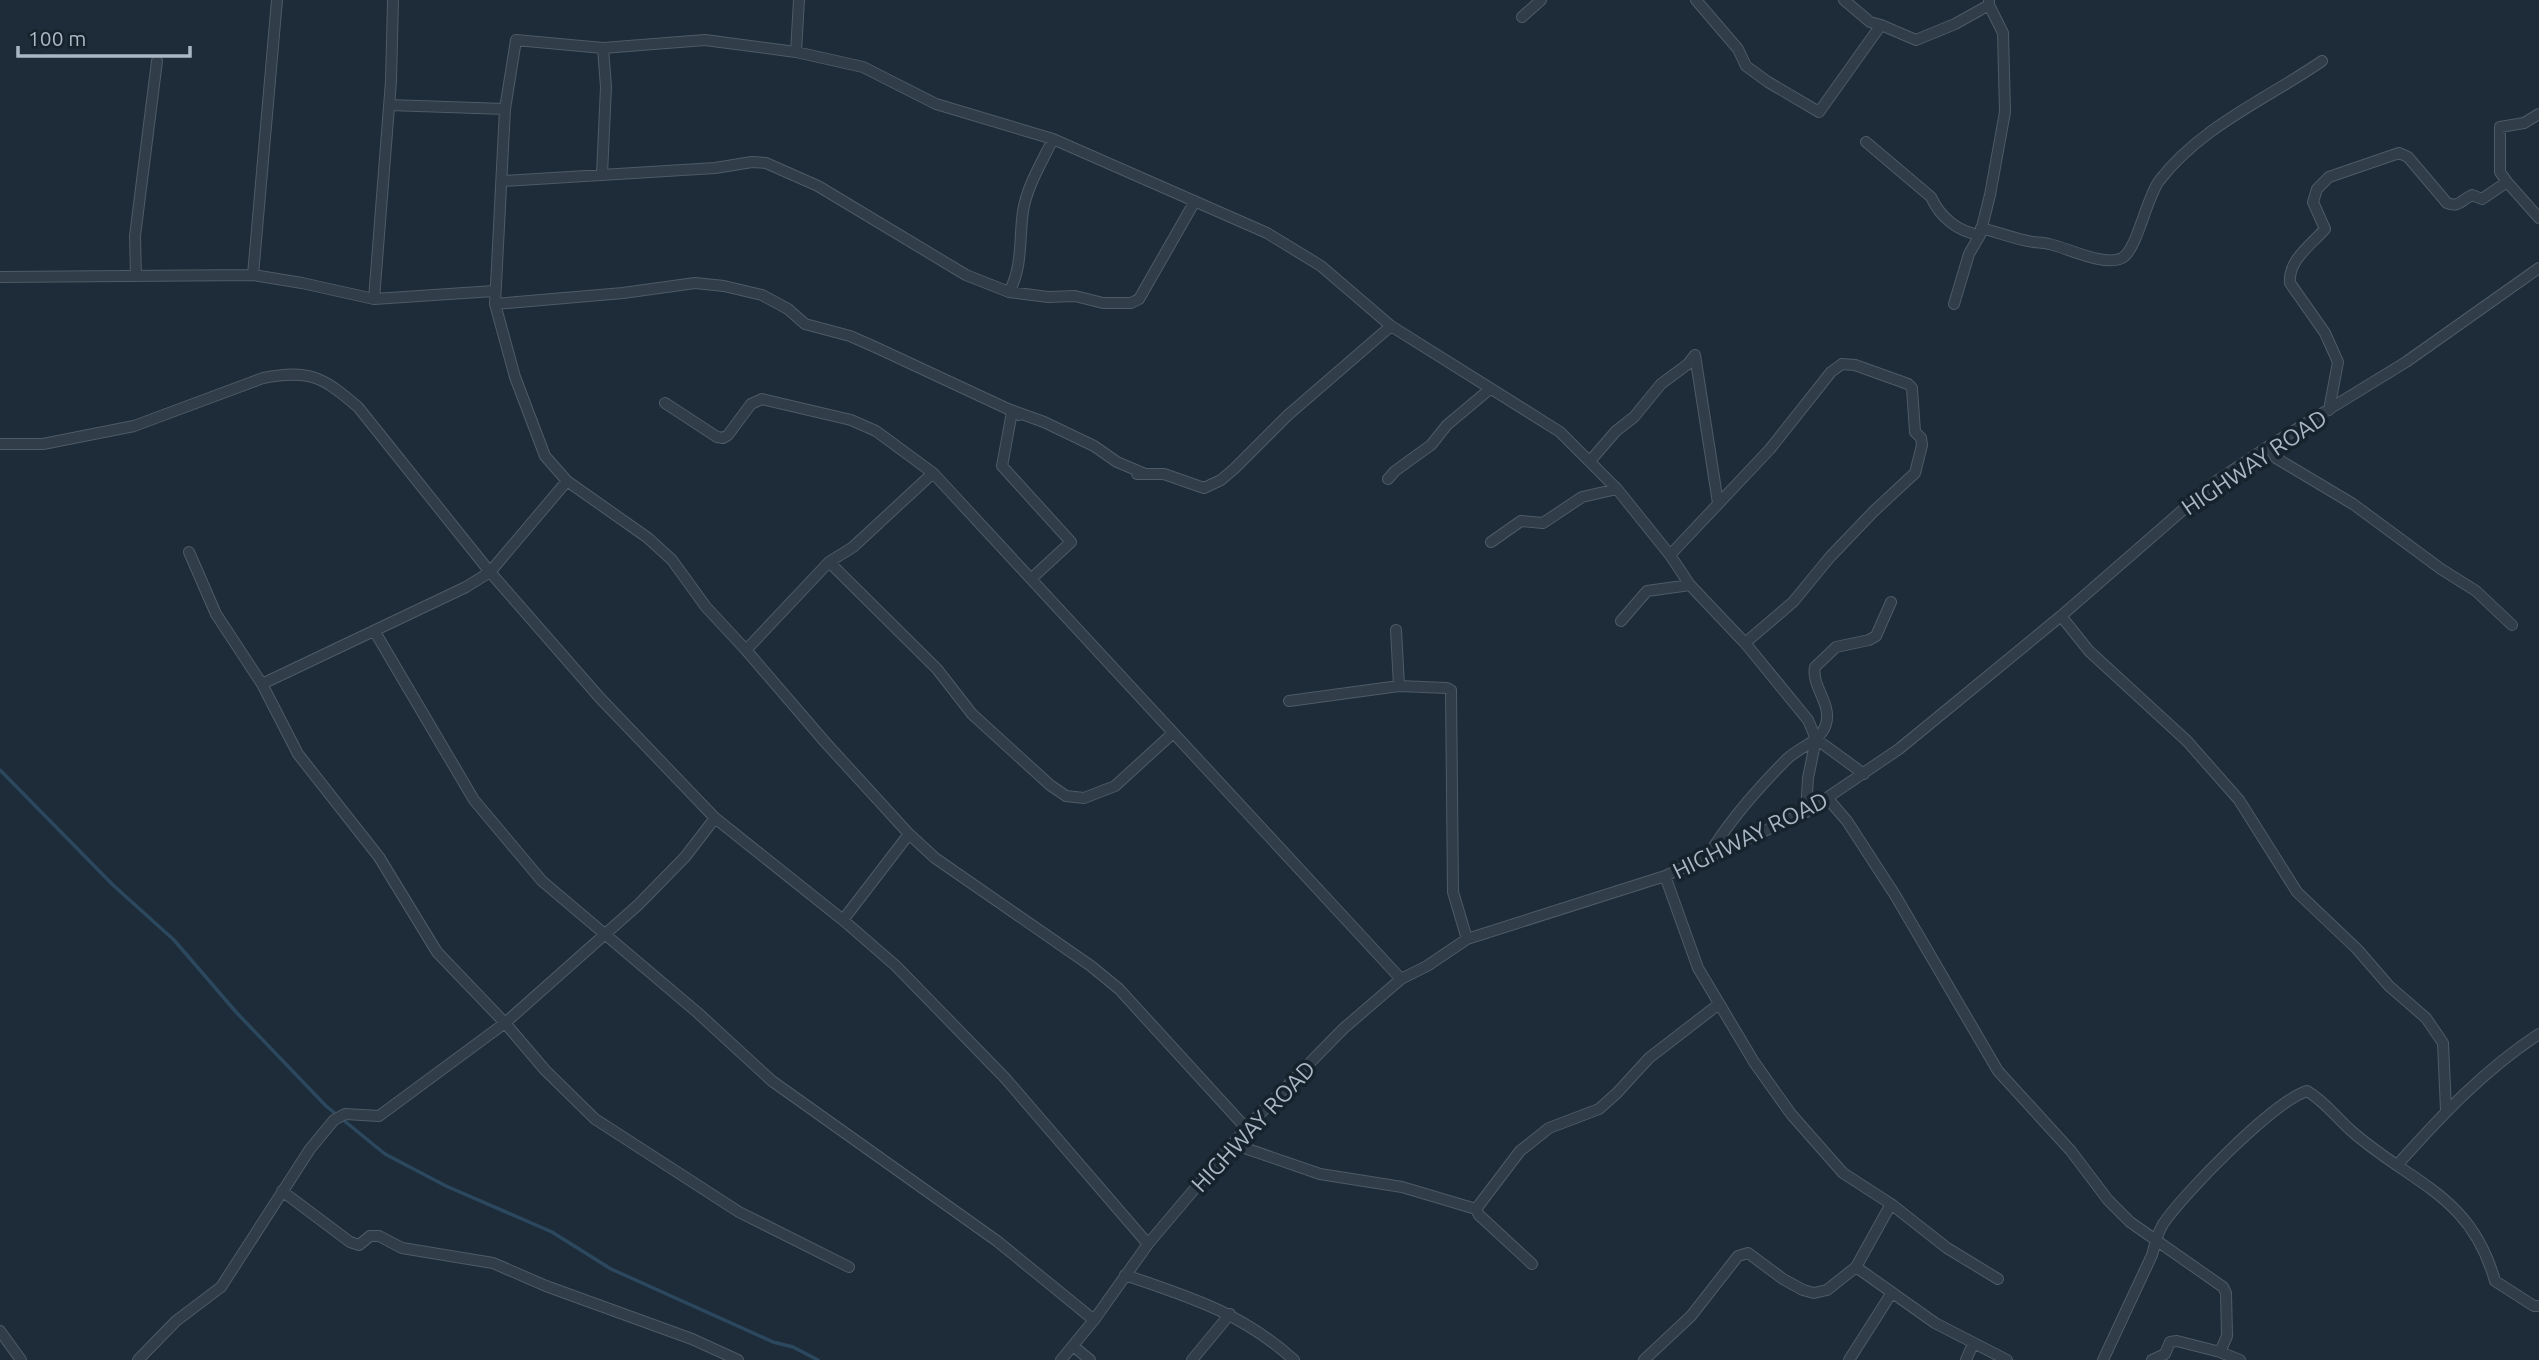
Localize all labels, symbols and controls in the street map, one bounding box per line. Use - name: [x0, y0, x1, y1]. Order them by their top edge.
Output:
- scale bar: [18, 14, 189, 58]
- text: 100 m: [28, 26, 86, 50]
- street label: HIGHWAY ROAD: [2177, 404, 2331, 520]
- street label: HIGHWAY ROAD: [1668, 787, 1832, 883]
- street label: HIGHWAY ROAD: [1186, 1056, 1320, 1196]

